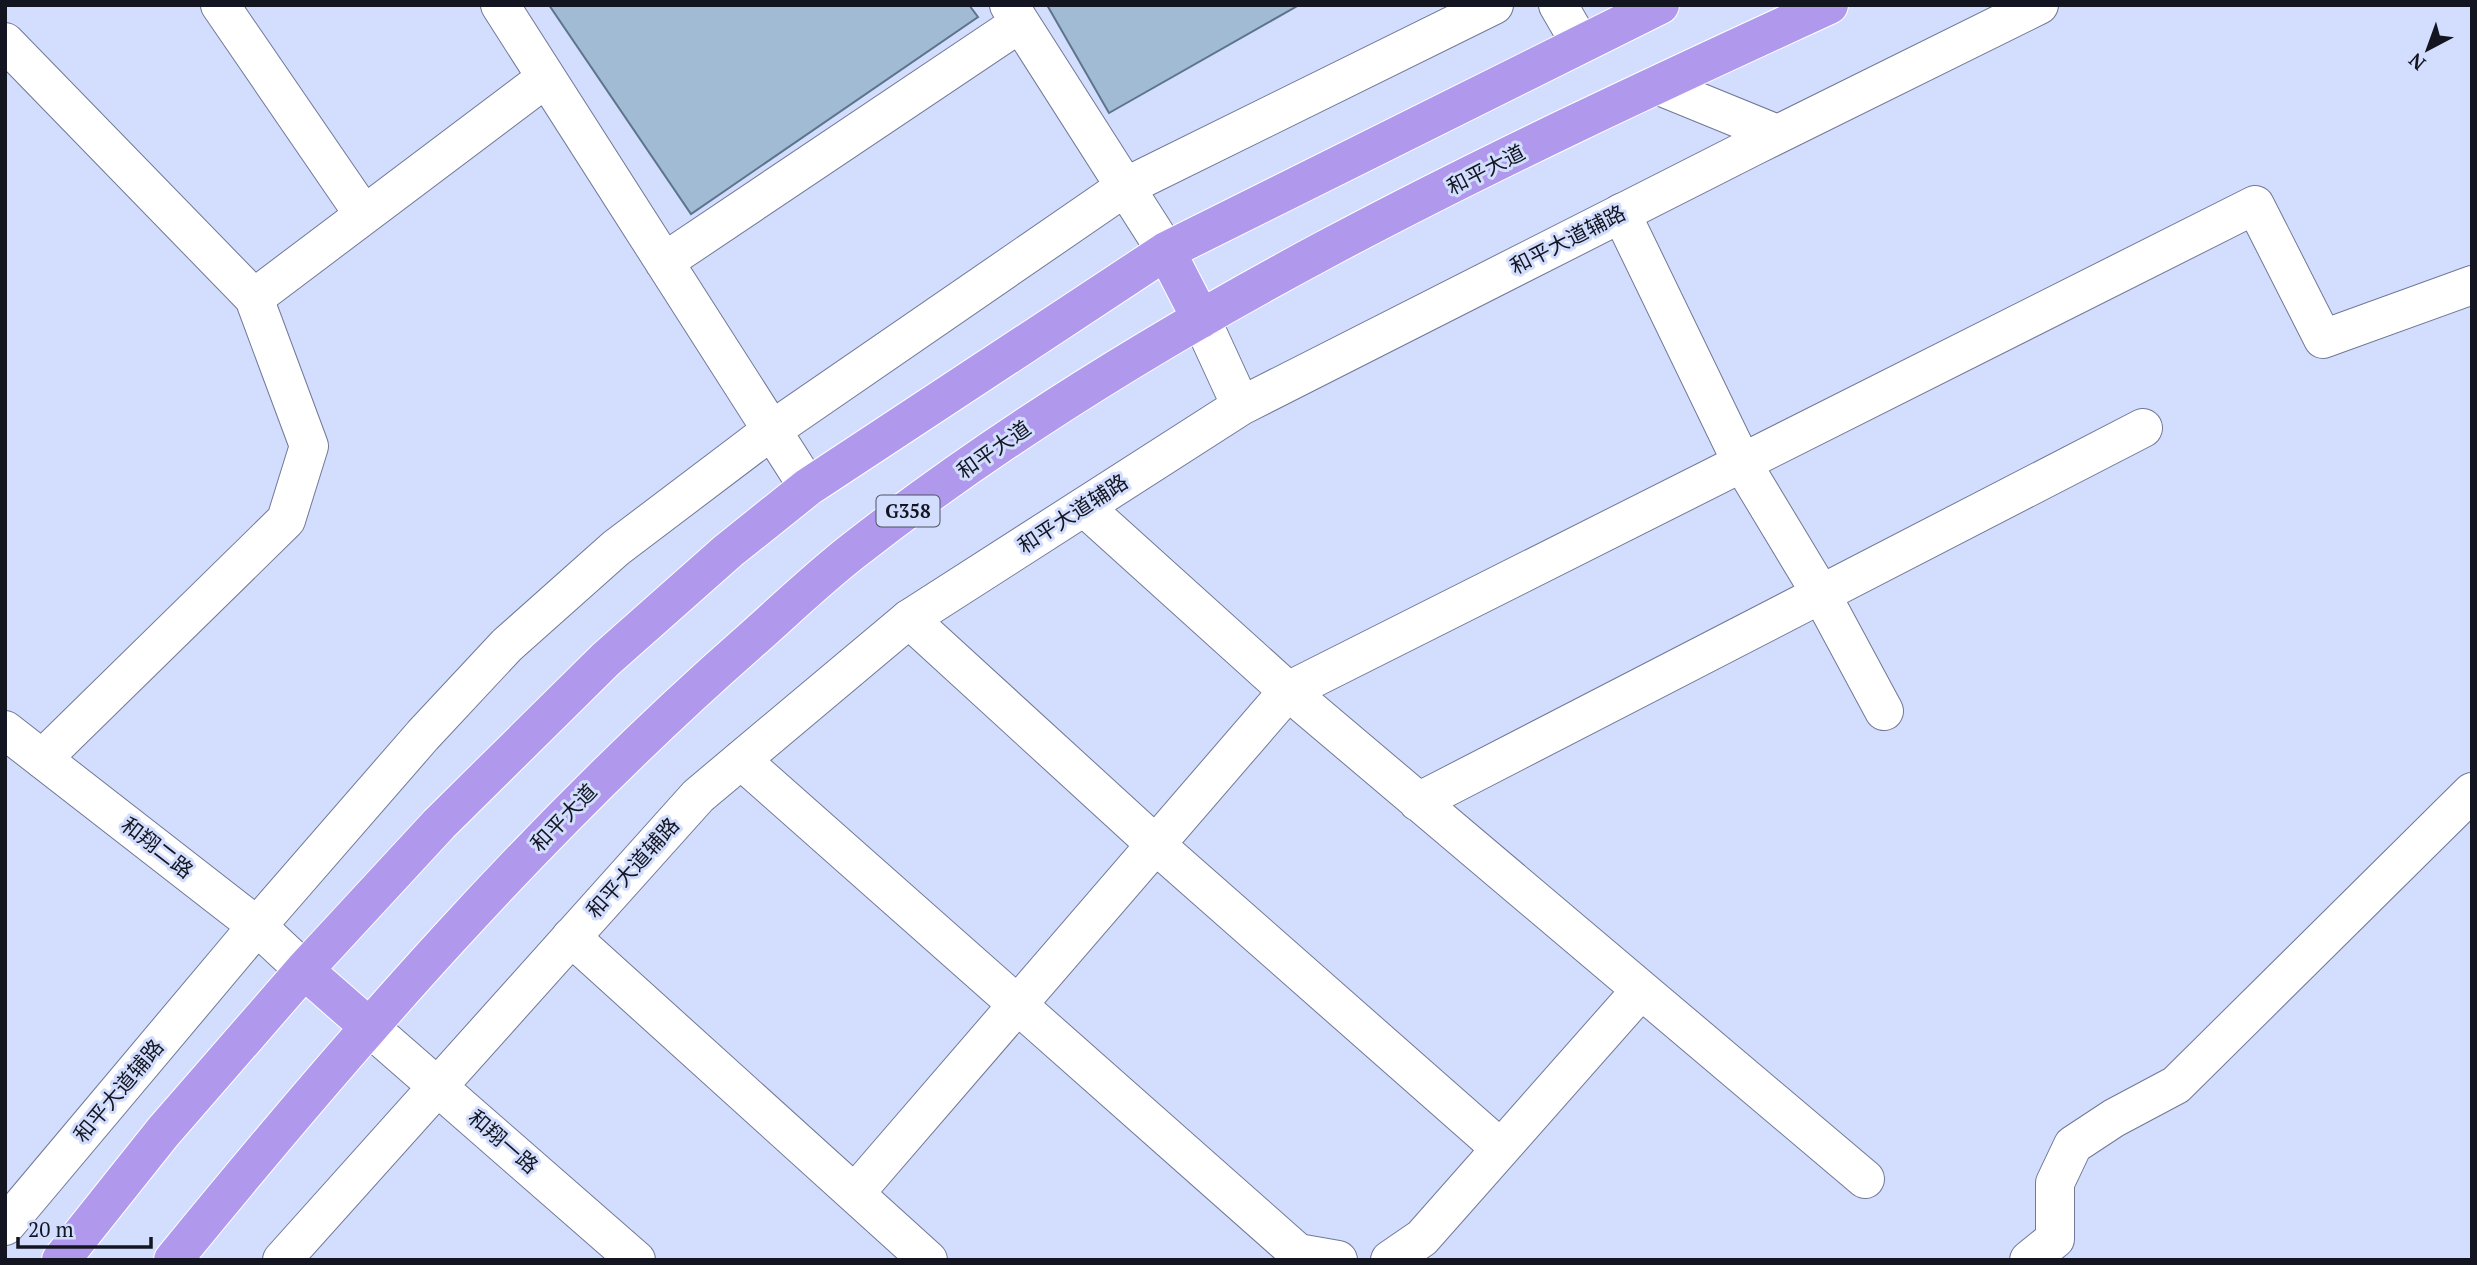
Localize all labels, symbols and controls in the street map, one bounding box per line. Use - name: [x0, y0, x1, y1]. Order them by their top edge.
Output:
- north arrow: [2393, 14, 2463, 84]
- text: N: [2402, 48, 2430, 76]
- street label: 和平大道: [1442, 138, 1529, 201]
- street label: 和平大道辅路: [1505, 198, 1630, 280]
- street label: 和平大道: [951, 414, 1036, 485]
- street label: 和平大道辅路: [1012, 467, 1133, 559]
- road number: G358: [876, 496, 940, 526]
- street label: 和平大道: [524, 777, 603, 857]
- street label: 和翔二路: [116, 810, 199, 884]
- street label: 和平大道辅路: [580, 811, 685, 924]
- street label: 和平大道辅路: [67, 1033, 169, 1148]
- street label: 和翔一路: [463, 1103, 545, 1179]
- scale bar: [18, 1206, 150, 1250]
- text: 20 m: [28, 1215, 74, 1243]

